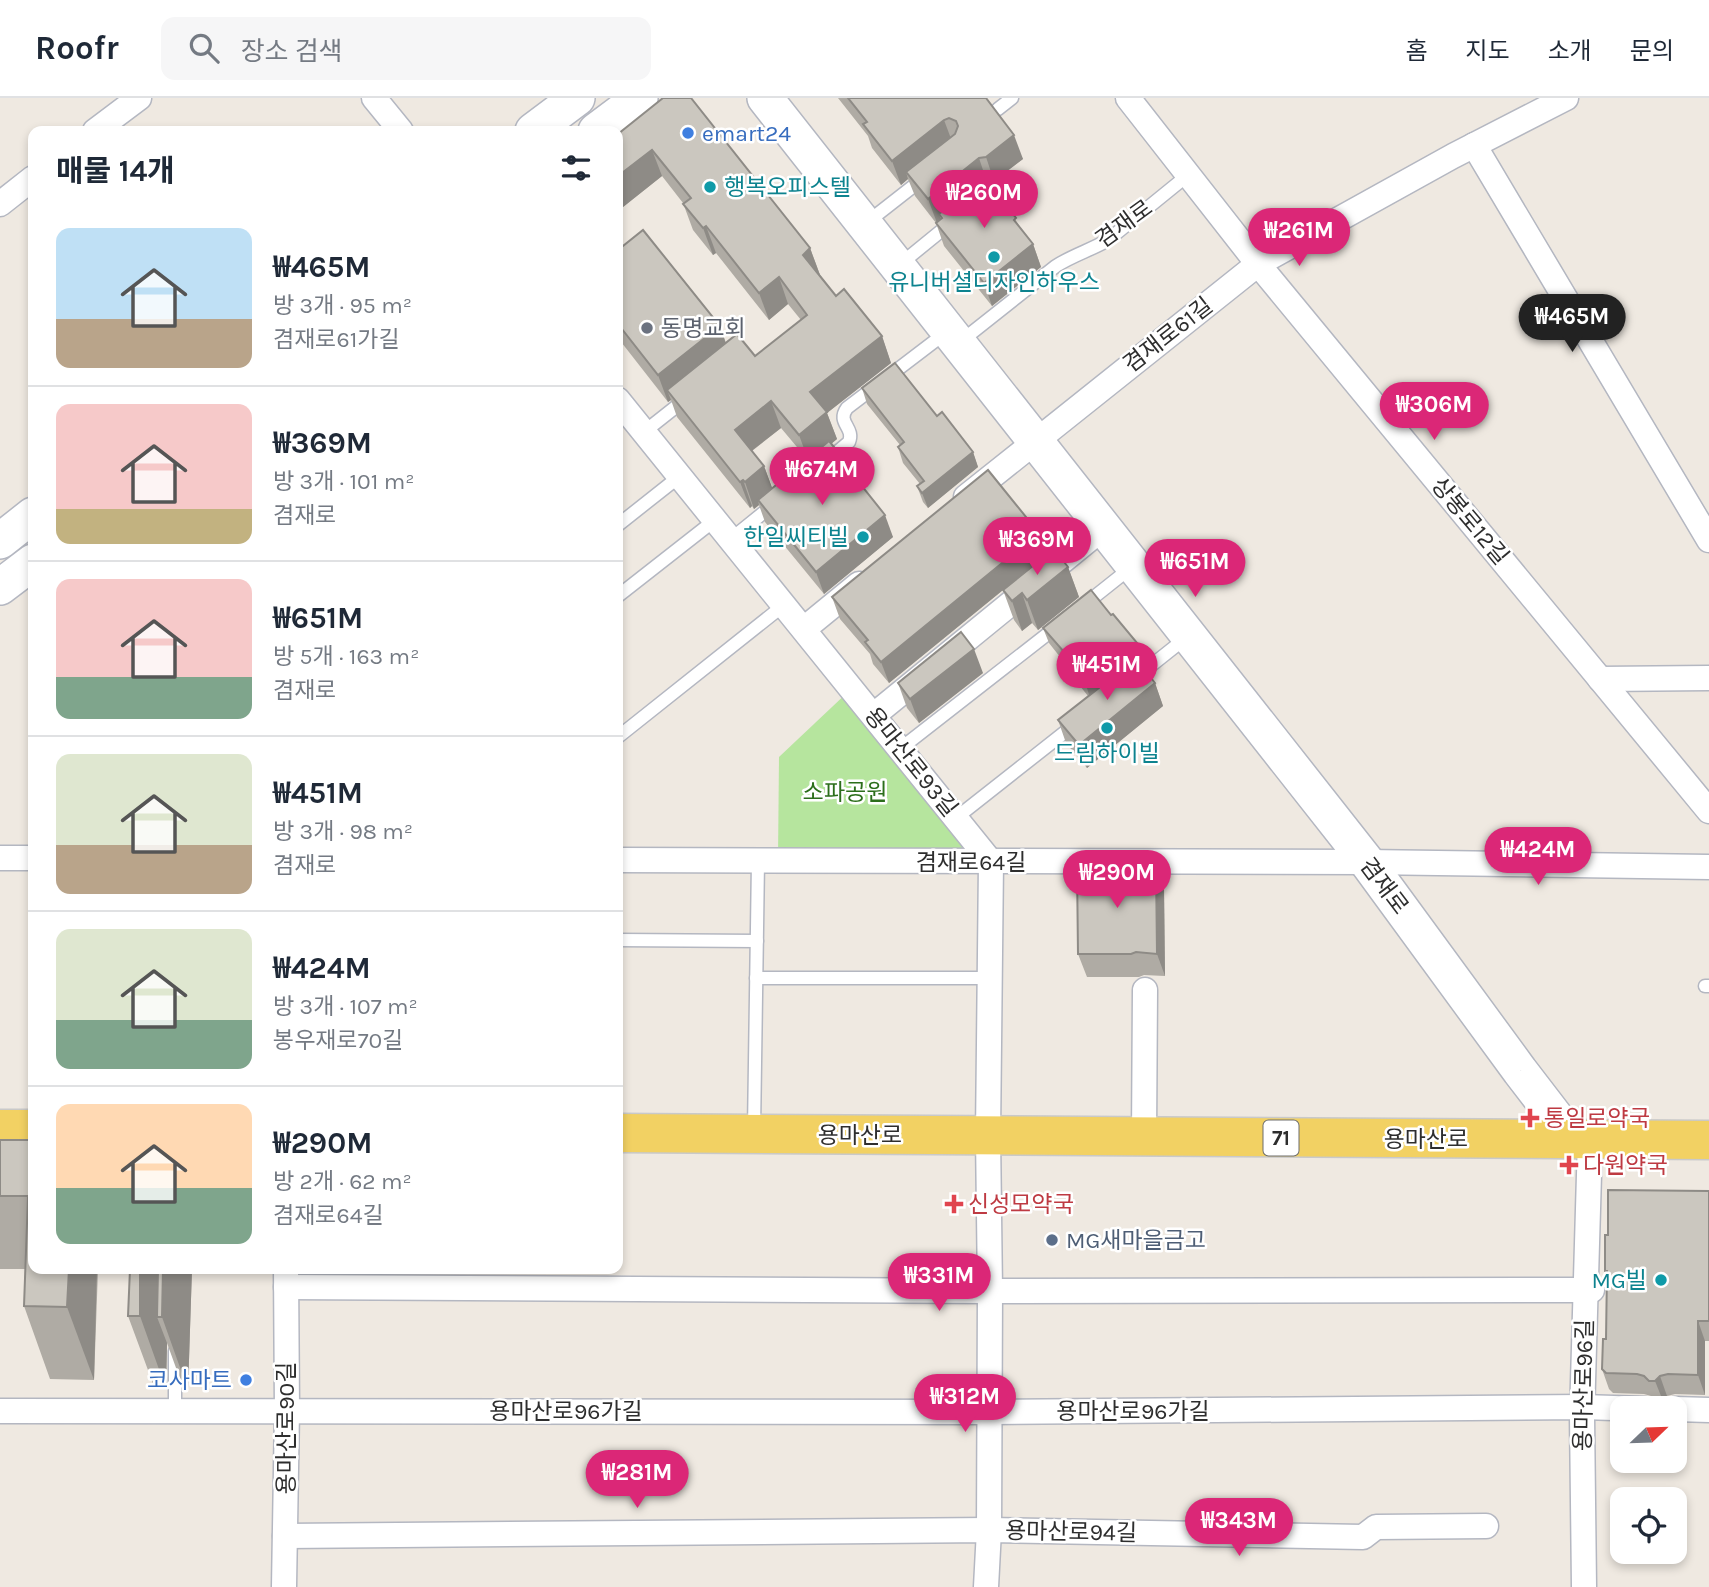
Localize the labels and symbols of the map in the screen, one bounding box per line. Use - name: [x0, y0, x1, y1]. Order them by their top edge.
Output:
- place label: emart24: [702, 120, 791, 147]
- marker: emart24: [680, 125, 696, 141]
- pin: ₩260M: [935, 170, 1033, 230]
- place label: 행복오피스텔: [724, 174, 851, 201]
- marker: 행복오피스텔: [702, 179, 718, 195]
- street label: 겸재로: [1090, 194, 1158, 254]
- pin: ₩261M: [1250, 208, 1348, 268]
- marker: 유니버셜디자인하우스: [986, 249, 1002, 265]
- place label: 유니버셜디자인하우스: [888, 269, 1100, 296]
- street label: 겸재로61길: [1118, 292, 1218, 378]
- pin: ₩465M: [1523, 294, 1621, 354]
- place label: 동명교회: [661, 315, 746, 342]
- marker: 동명교회: [639, 320, 655, 336]
- pin: ₩306M: [1385, 382, 1483, 442]
- pin: ₩674M: [773, 448, 871, 507]
- street label: 상봉로12길: [1426, 472, 1514, 570]
- pin: ₩369M: [988, 518, 1086, 577]
- place label: 한일씨티빌: [743, 524, 849, 551]
- marker: 한일씨티빌: [855, 529, 871, 545]
- pin: ₩651M: [1146, 540, 1244, 599]
- pin: ₩451M: [1058, 642, 1156, 702]
- street label: 용마산로93길: [859, 702, 963, 822]
- marker: 드림하이빌: [1099, 720, 1115, 736]
- place label: 드림하이빌: [1054, 740, 1160, 767]
- park label: 소파공원: [803, 779, 887, 806]
- pin: ₩424M: [1489, 828, 1587, 887]
- street label: 겸재로64길: [916, 849, 1026, 876]
- pin: ₩290M: [1068, 850, 1166, 910]
- street label: 겸재로: [1354, 853, 1414, 919]
- place label: 통일로약국: [1544, 1105, 1650, 1132]
- marker: 통일로약국: [1522, 1110, 1538, 1126]
- road number: 71: [1264, 1121, 1298, 1156]
- street label: 용마산로: [818, 1122, 902, 1149]
- street label: 용마산로: [1384, 1126, 1468, 1153]
- place label: 다원약국: [1583, 1152, 1668, 1179]
- marker: 다원약국: [1561, 1157, 1577, 1173]
- place label: 신성모약국: [968, 1191, 1074, 1218]
- marker: 신성모약국: [946, 1196, 962, 1212]
- place label: MG새마을금고: [1066, 1227, 1206, 1254]
- marker: MG새마을금고: [1044, 1232, 1060, 1248]
- pin: ₩331M: [890, 1254, 988, 1313]
- place label: MG빌: [1592, 1267, 1647, 1294]
- marker: MG빌: [1653, 1272, 1669, 1288]
- street label: 용마산로96길: [1569, 1319, 1599, 1451]
- street label: 용마산로90길: [273, 1362, 300, 1494]
- place label: 코사마트: [147, 1367, 232, 1394]
- marker: 코사마트: [238, 1372, 254, 1388]
- pin: ₩312M: [916, 1374, 1014, 1434]
- north arrow: [1610, 1396, 1687, 1474]
- street label: 용마산로96가길: [489, 1398, 643, 1425]
- street label: 용마산로96가길: [1056, 1398, 1210, 1425]
- pin: ₩281M: [588, 1450, 686, 1510]
- pin: ₩343M: [1190, 1498, 1288, 1558]
- street label: 용마산로94길: [1005, 1517, 1137, 1547]

